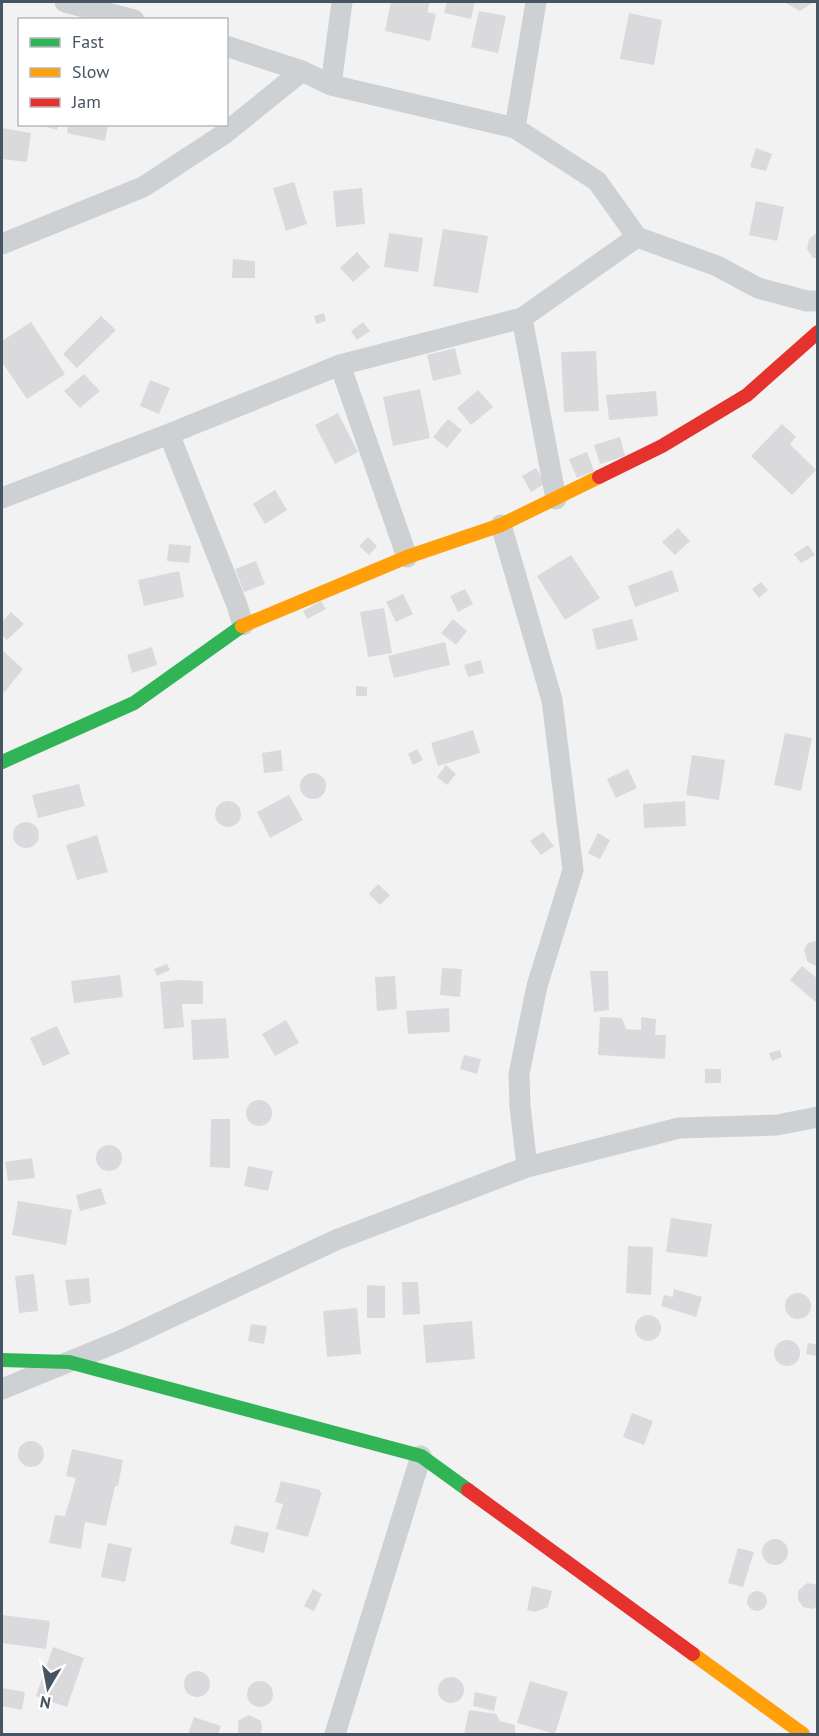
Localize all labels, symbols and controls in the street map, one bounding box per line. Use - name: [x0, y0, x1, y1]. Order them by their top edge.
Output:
- legend: [18, 18, 228, 126]
- text: Fast: [72, 30, 104, 53]
- text: Slow: [72, 60, 110, 83]
- text: Jam: [71, 90, 101, 113]
- north arrow: [18, 1658, 78, 1718]
- text: N: [38, 1692, 52, 1714]

